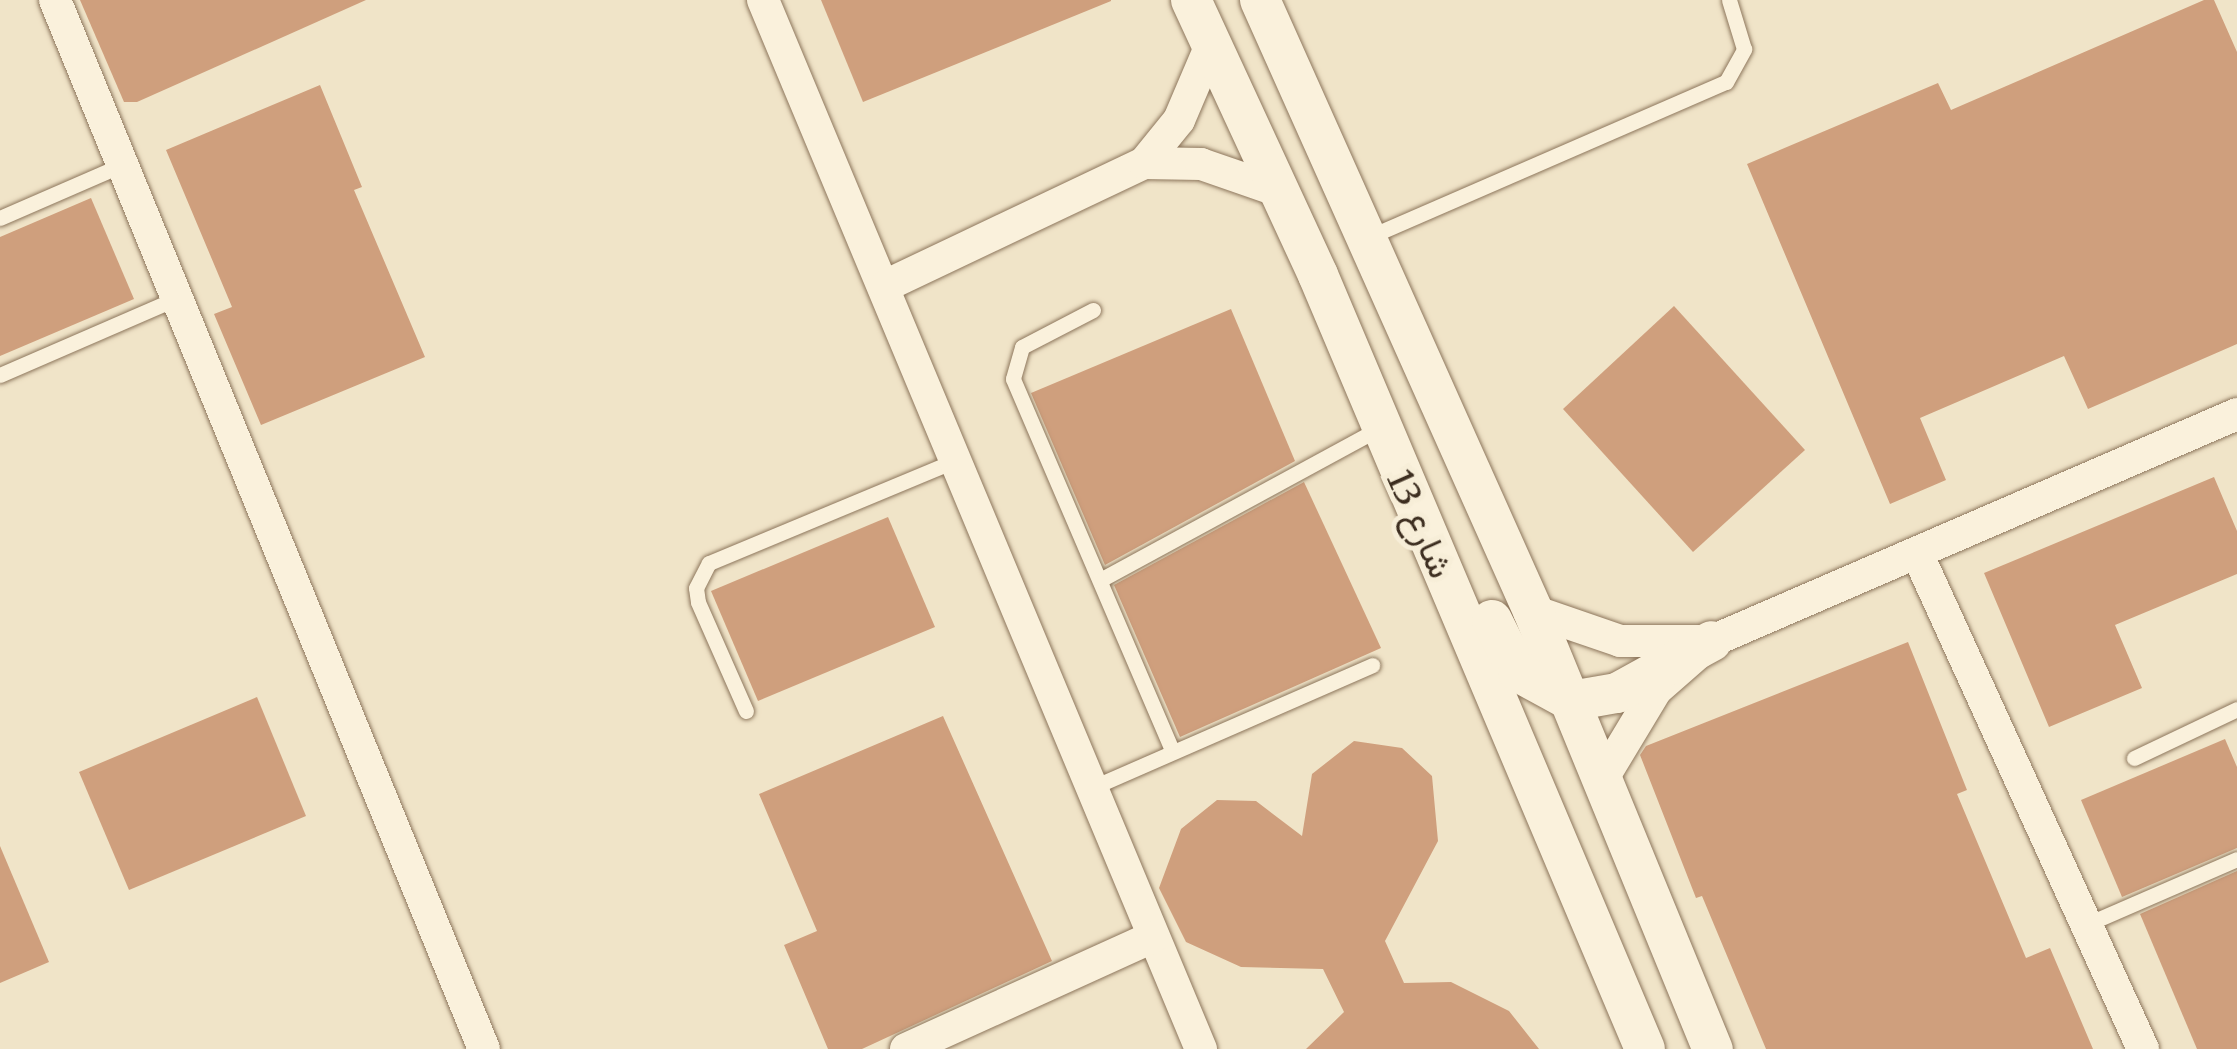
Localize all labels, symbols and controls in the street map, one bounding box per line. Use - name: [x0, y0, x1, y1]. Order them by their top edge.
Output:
- street label: شارع 13: [1378, 464, 1462, 584]

